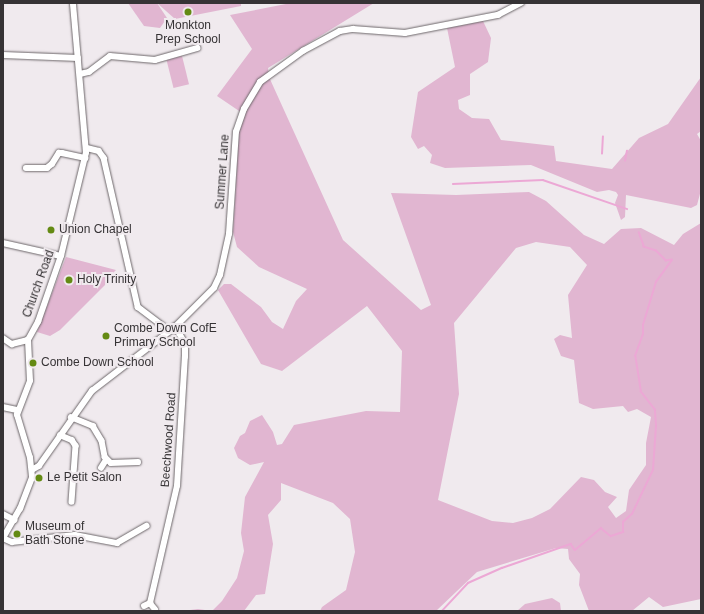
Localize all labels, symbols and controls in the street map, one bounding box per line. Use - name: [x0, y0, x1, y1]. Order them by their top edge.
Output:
- marker: Monkton Prep School: [183, 7, 193, 17]
- place label: Monkton Prep School: [155, 19, 221, 47]
- street label: Summer Lane: [213, 134, 233, 210]
- place label: Union Chapel: [59, 223, 132, 237]
- marker: Union Chapel: [46, 225, 56, 235]
- street label: Church Road: [20, 248, 58, 320]
- place label: Holy Trinity: [77, 273, 137, 287]
- marker: Holy Trinity: [64, 275, 74, 285]
- place label: Combe Down CofE Primary School: [114, 322, 217, 350]
- marker: Combe Down CofE Primary School: [101, 331, 111, 341]
- place label: Combe Down School: [41, 356, 154, 370]
- marker: Combe Down School: [28, 358, 38, 368]
- street label: Beechwood Road: [159, 392, 179, 488]
- place label: Le Petit Salon: [47, 471, 122, 485]
- marker: Le Petit Salon: [34, 473, 44, 483]
- place label: Museum of Bath Stone: [25, 520, 84, 548]
- marker: Museum of Bath Stone: [12, 529, 22, 539]

